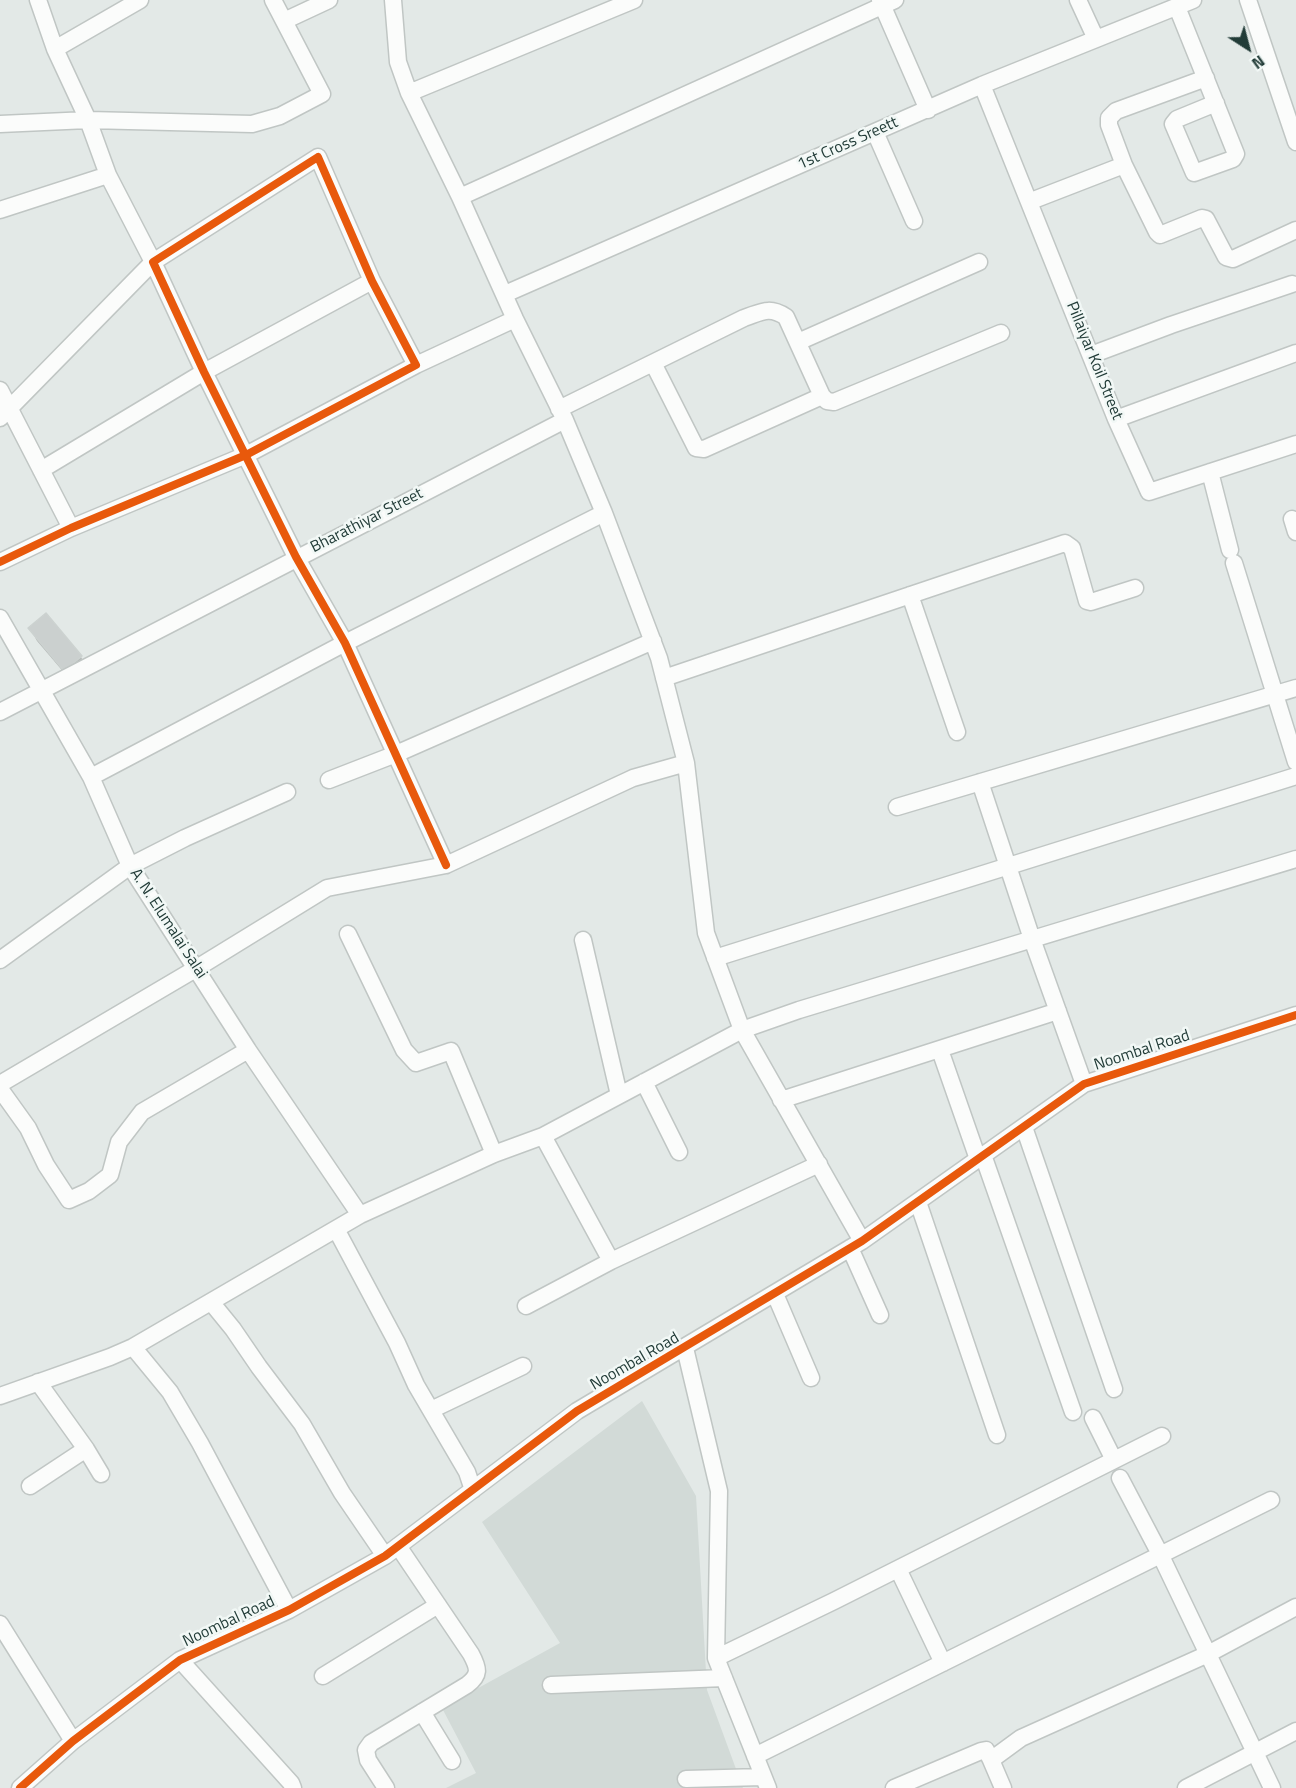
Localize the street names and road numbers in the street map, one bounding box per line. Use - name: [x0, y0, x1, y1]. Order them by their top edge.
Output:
- street label: 1st Cross Sreett: [795, 113, 901, 175]
- street label: Pillaiyar Koil Street: [1062, 299, 1126, 423]
- street label: Bharathiyar Street: [308, 484, 426, 558]
- street label: A. N. Elumalai Salai: [125, 865, 211, 983]
- street label: Noombal Road: [1092, 1027, 1192, 1075]
- street label: Noombal Road: [587, 1329, 683, 1395]
- street label: Noombal Road: [180, 1592, 278, 1652]

